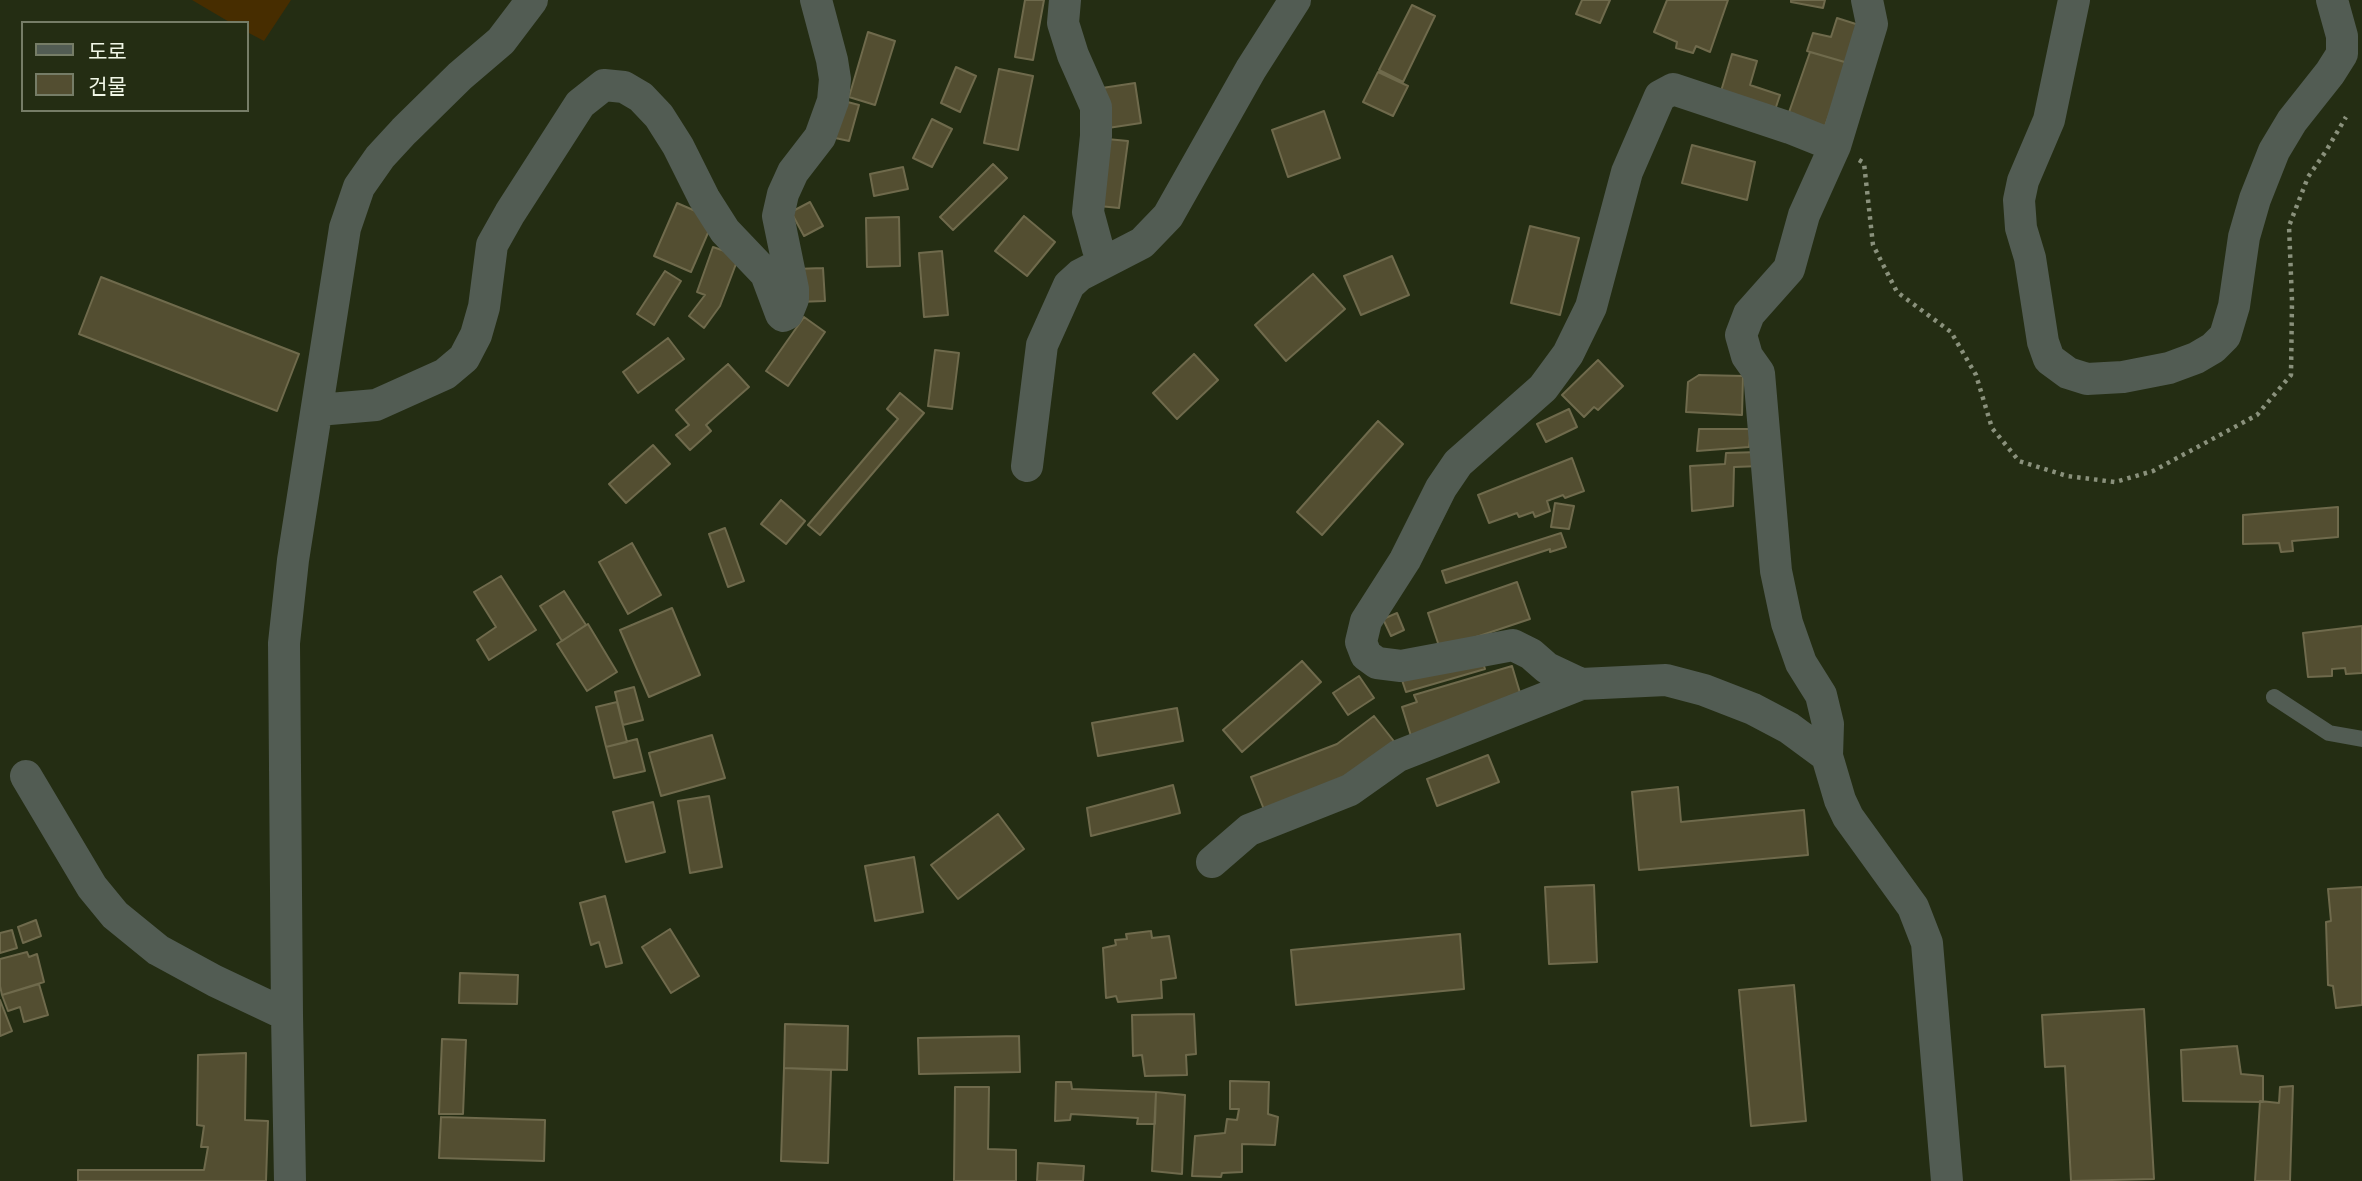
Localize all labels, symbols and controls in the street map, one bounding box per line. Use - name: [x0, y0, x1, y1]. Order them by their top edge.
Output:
- legend: [21, 21, 248, 112]
- text: 도로: [88, 40, 127, 64]
- text: 건물: [88, 75, 127, 99]

